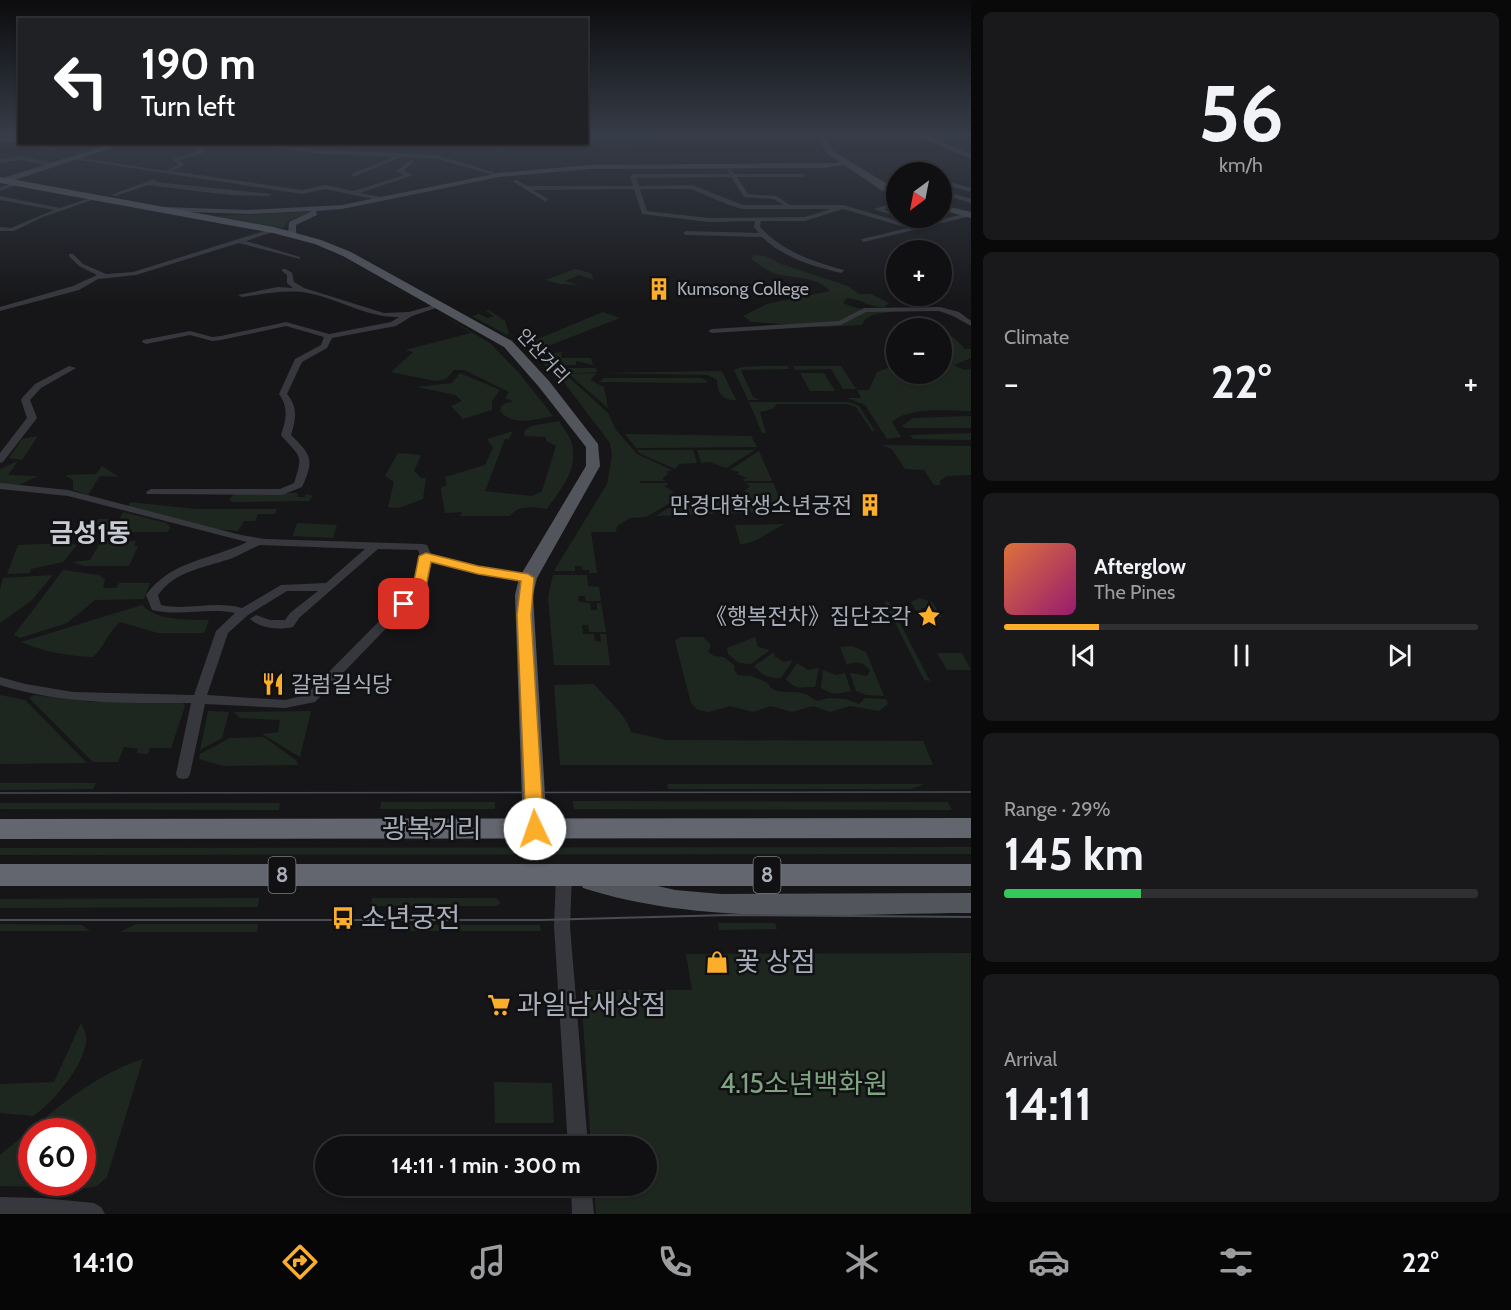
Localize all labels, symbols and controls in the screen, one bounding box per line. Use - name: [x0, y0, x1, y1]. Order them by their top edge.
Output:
- text: 190 m: [141, 38, 256, 90]
- icon: left: [42, 42, 120, 120]
- text: 56: [1198, 66, 1284, 161]
- text: Turn left: [141, 90, 235, 123]
- text: km/h: [1219, 153, 1263, 177]
- north arrow: [886, 162, 952, 228]
- map controls: [886, 162, 952, 384]
- button: +: [886, 240, 952, 306]
- building icon: Kumsong College: [646, 276, 672, 302]
- place label: Kumsong College: [677, 278, 809, 300]
- button: −: [886, 318, 952, 384]
- street label: 안산거리: [512, 324, 574, 388]
- text: Climate: [1004, 325, 1069, 349]
- text: 22°: [1211, 355, 1271, 409]
- text: −: [1004, 363, 1019, 403]
- text: +: [1463, 363, 1478, 403]
- place label: 만경대학생소년궁전: [670, 492, 852, 519]
- building icon: 만경대학생소년궁전: [857, 492, 883, 518]
- district label: 금성1동: [49, 517, 131, 549]
- text: Afterglow: [1094, 553, 1186, 580]
- pin: [378, 578, 429, 629]
- text: The Pines: [1094, 580, 1175, 604]
- icon: arrive: [387, 587, 420, 620]
- place label: 《행복전차》집단조각: [705, 603, 911, 630]
- place icon: 《행복전차》집단조각: [916, 603, 942, 629]
- icon: previous: [1067, 639, 1100, 672]
- icon: pause: [1225, 639, 1258, 672]
- icon: next: [1383, 639, 1416, 672]
- restaurant icon: 갈럼길식당: [260, 671, 286, 697]
- place label: 갈럼길식당: [291, 671, 392, 698]
- position arrow: [503, 797, 567, 861]
- text: Range · 29%: [1004, 797, 1111, 821]
- street label: 광복거리: [382, 812, 482, 845]
- text: 145 km: [1004, 827, 1144, 881]
- road number: 8: [268, 857, 296, 893]
- road number: 8: [754, 857, 780, 893]
- place label: 소년궁전: [361, 901, 460, 934]
- bus stop icon: 소년궁전: [330, 905, 356, 931]
- place label: 꽃 상점: [735, 945, 816, 978]
- shop icon: 꽃 상점: [704, 949, 730, 975]
- place label: 과일남새상점: [517, 988, 666, 1021]
- supermarket icon: 과일남새상점: [486, 992, 512, 1018]
- text: Arrival: [1004, 1047, 1057, 1071]
- park label: 4.15소년백화원: [720, 1067, 888, 1100]
- text: 14:11: [1004, 1077, 1092, 1131]
- speed limit sign: 60: [18, 1118, 96, 1196]
- text: 14:11 · 1 min · 300 m: [391, 1152, 581, 1179]
- icon: directions: [279, 1241, 321, 1283]
- icon: music: [467, 1241, 509, 1283]
- icon: phone: [654, 1241, 696, 1283]
- icon: climate: [841, 1241, 883, 1283]
- icon: car: [1028, 1241, 1070, 1283]
- icon: filters: [1215, 1241, 1257, 1283]
- text: 14:10: [73, 1246, 134, 1279]
- text: 22°: [1402, 1246, 1438, 1279]

